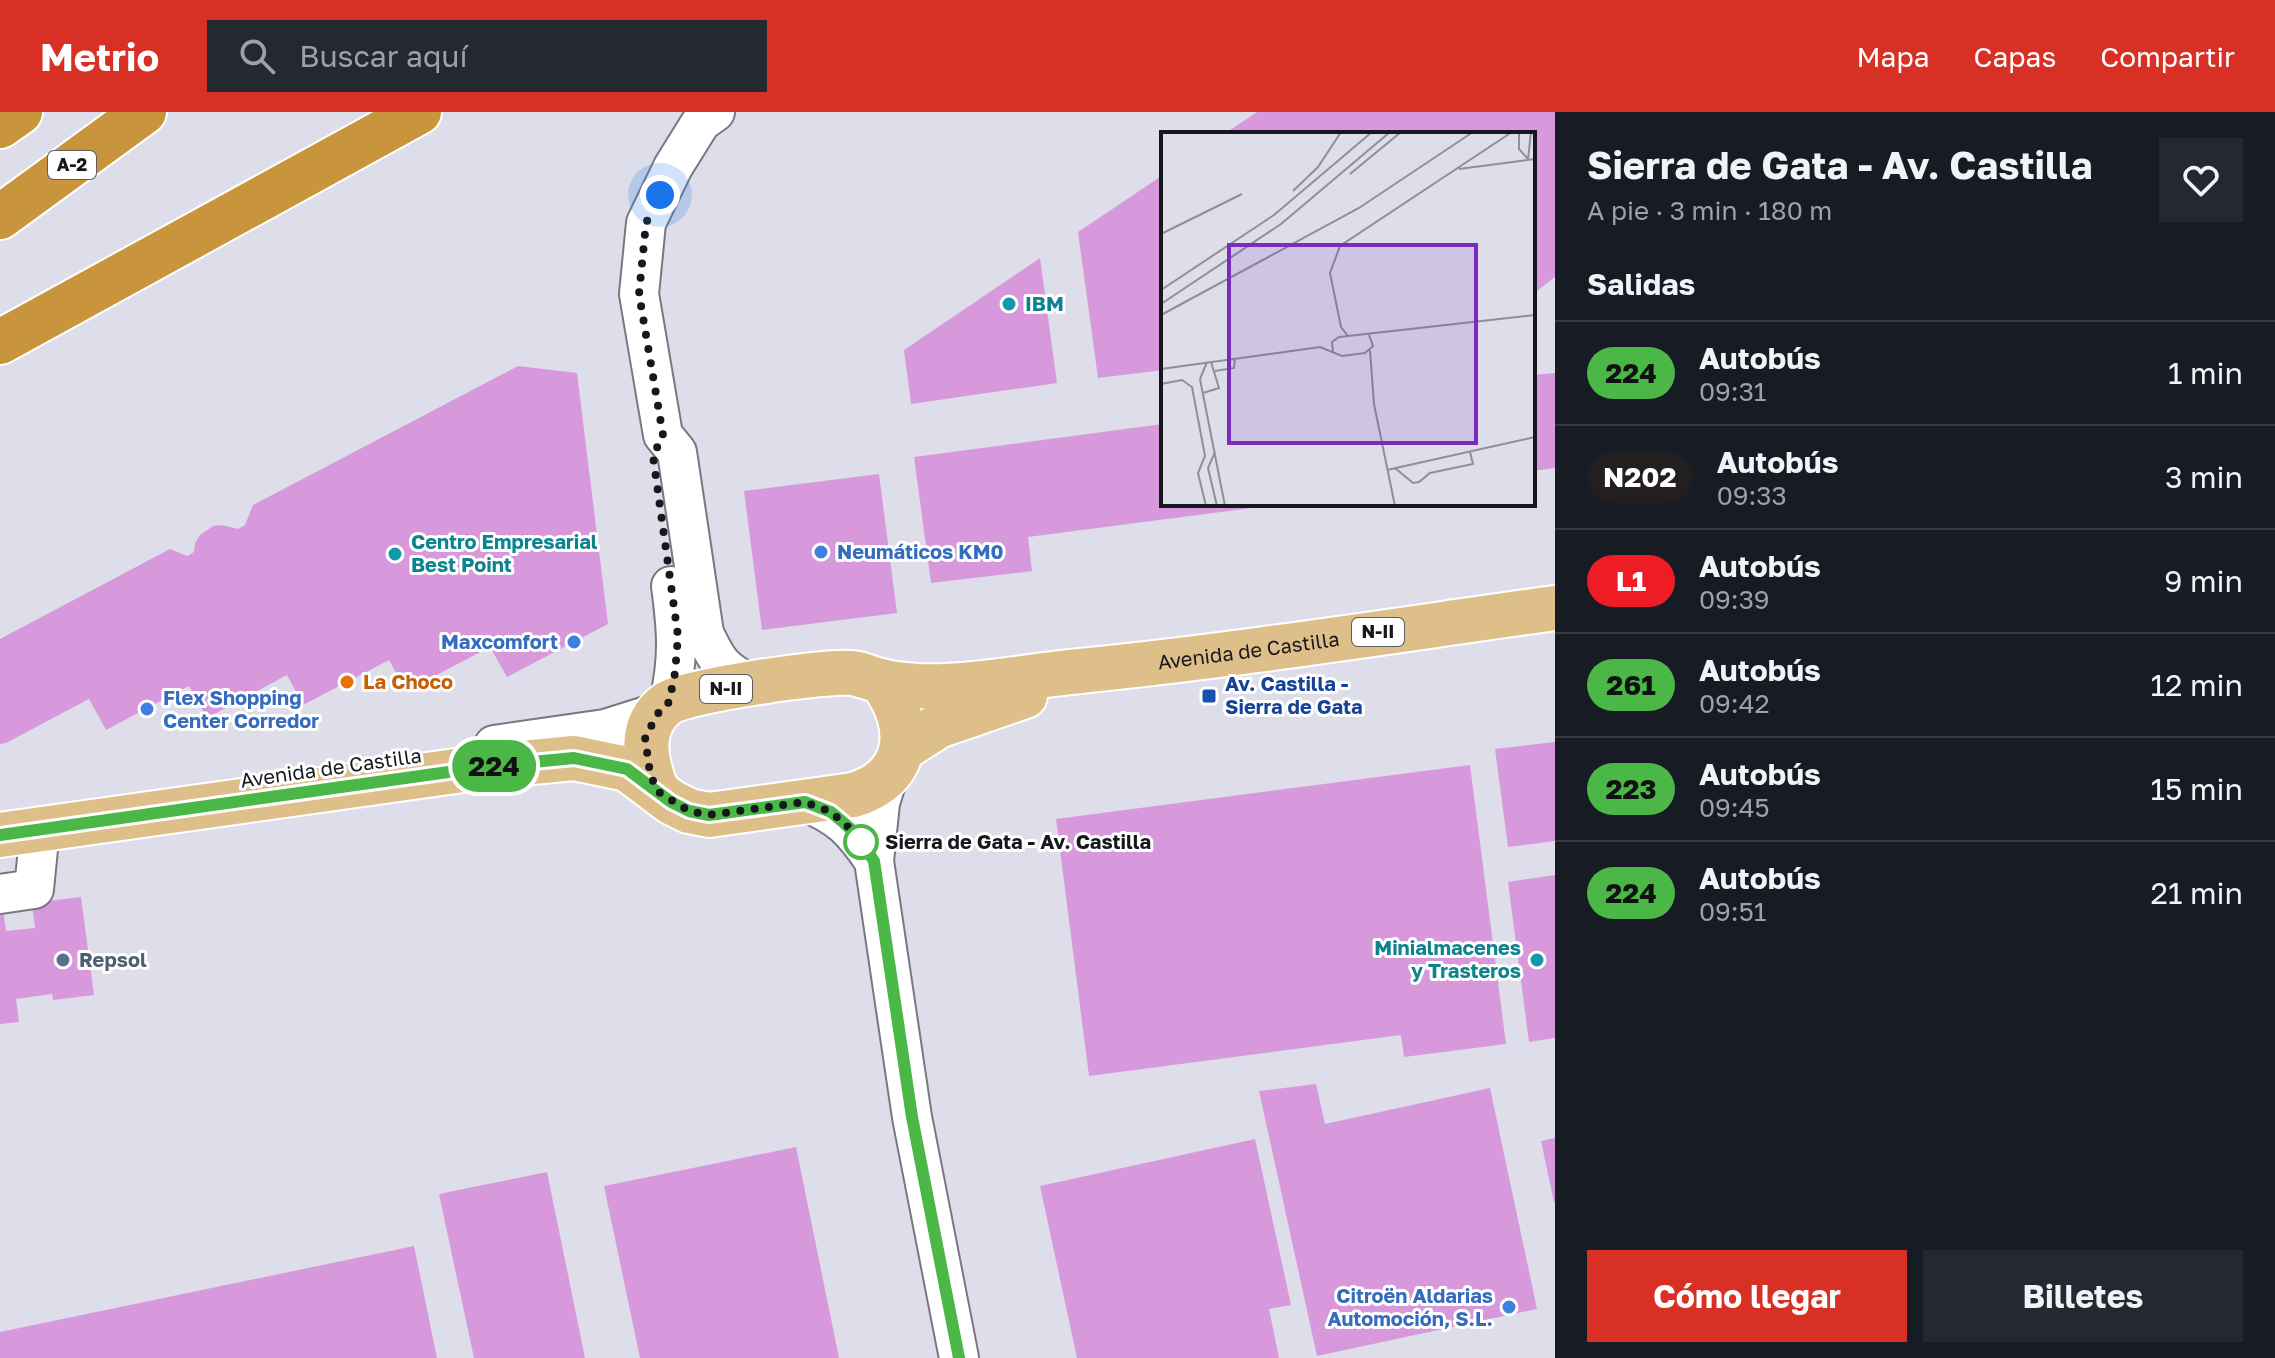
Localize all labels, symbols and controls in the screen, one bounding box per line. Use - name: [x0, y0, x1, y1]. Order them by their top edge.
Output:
- search box: [207, 20, 767, 92]
- text: Metrio: [40, 34, 159, 79]
- icon: search: [235, 34, 279, 78]
- text: Buscar aquí: [299, 38, 468, 74]
- text: Mapa: [1857, 40, 1929, 73]
- text: Capas: [1973, 40, 2056, 73]
- text: Compartir: [2100, 40, 2235, 73]
- inset map: [1161, 132, 1535, 506]
- button: heart: [2159, 138, 2243, 222]
- text: Sierra de Gata - Av. Castilla: [1587, 142, 2093, 187]
- road number: A-2: [48, 151, 96, 179]
- your location: [640, 175, 680, 215]
- text: A pie · 3 min · 180 m: [1587, 195, 1832, 226]
- text: Salidas: [1587, 266, 1695, 302]
- place label: IBM: [1025, 291, 1064, 315]
- marker: IBM: [1000, 295, 1018, 313]
- text: Autobús: [1699, 340, 1821, 376]
- text: 1 min: [2168, 355, 2243, 391]
- text: 224: [1605, 356, 1657, 389]
- text: 09:31: [1699, 376, 1766, 407]
- text: Autobús: [1717, 444, 1838, 480]
- text: 3 min: [2165, 459, 2243, 495]
- text: N202: [1603, 460, 1677, 493]
- text: 09:33: [1717, 480, 1787, 511]
- place label: Centro Empresarial Best Point: [411, 529, 598, 576]
- place label: Neumáticos KM0: [837, 539, 1003, 563]
- marker: Neumáticos KM0: [812, 543, 830, 561]
- marker: Centro Empresarial Best Point: [386, 545, 404, 563]
- text: Autobús: [1699, 548, 1821, 584]
- text: 9 min: [2164, 563, 2243, 599]
- text: L1: [1616, 564, 1646, 597]
- text: 09:39: [1699, 584, 1770, 615]
- road number: N-II: [1352, 618, 1404, 646]
- street label: Avenida de Castilla: [1156, 626, 1341, 673]
- place label: Maxcomfort: [441, 629, 558, 653]
- marker: Maxcomfort: [565, 633, 583, 651]
- text: Autobús: [1699, 652, 1821, 688]
- text: 12 min: [2151, 667, 2243, 703]
- text: 261: [1606, 668, 1656, 701]
- place label: La Choco: [363, 669, 453, 693]
- place label: Av. Castilla - Sierra de Gata: [1225, 671, 1363, 718]
- marker: La Choco: [338, 673, 356, 691]
- road number: N-II: [700, 675, 752, 703]
- place label: Flex Shopping Center Corredor: [163, 685, 319, 732]
- marker: Av. Castilla - Sierra de Gata: [1200, 687, 1218, 705]
- text: 09:42: [1699, 688, 1770, 719]
- marker: Flex Shopping Center Corredor: [138, 700, 156, 718]
- line badge: 224: [448, 740, 540, 792]
- street label: Avenida de Castilla: [239, 742, 423, 792]
- text: 224: [468, 749, 520, 782]
- text: Autobús: [1699, 756, 1821, 792]
- text: 15 min: [2151, 771, 2243, 807]
- text: 223: [1605, 772, 1657, 805]
- text: 09:45: [1699, 792, 1770, 823]
- marker: Sierra de Gata - Av. Castilla: [844, 825, 878, 859]
- place label: Sierra de Gata - Av. Castilla: [885, 829, 1151, 853]
- text: Autobús: [1699, 860, 1821, 896]
- text: 21 min: [2151, 875, 2243, 911]
- text: 224: [1605, 876, 1657, 909]
- text: 09:51: [1699, 896, 1766, 927]
- place label: Minialmacenes y Trasteros: [1374, 935, 1521, 982]
- place label: Repsol: [79, 947, 147, 971]
- marker: Repsol: [54, 951, 72, 969]
- marker: Minialmacenes y Trasteros: [1528, 951, 1546, 969]
- button: Cómo llegar: [1587, 1250, 1907, 1342]
- button: Billetes: [1923, 1250, 2243, 1342]
- place label: Citroën Aldarias Automoción, S.L.: [1328, 1283, 1493, 1330]
- marker: Citroën Aldarias Automoción, S.L.: [1500, 1298, 1518, 1316]

